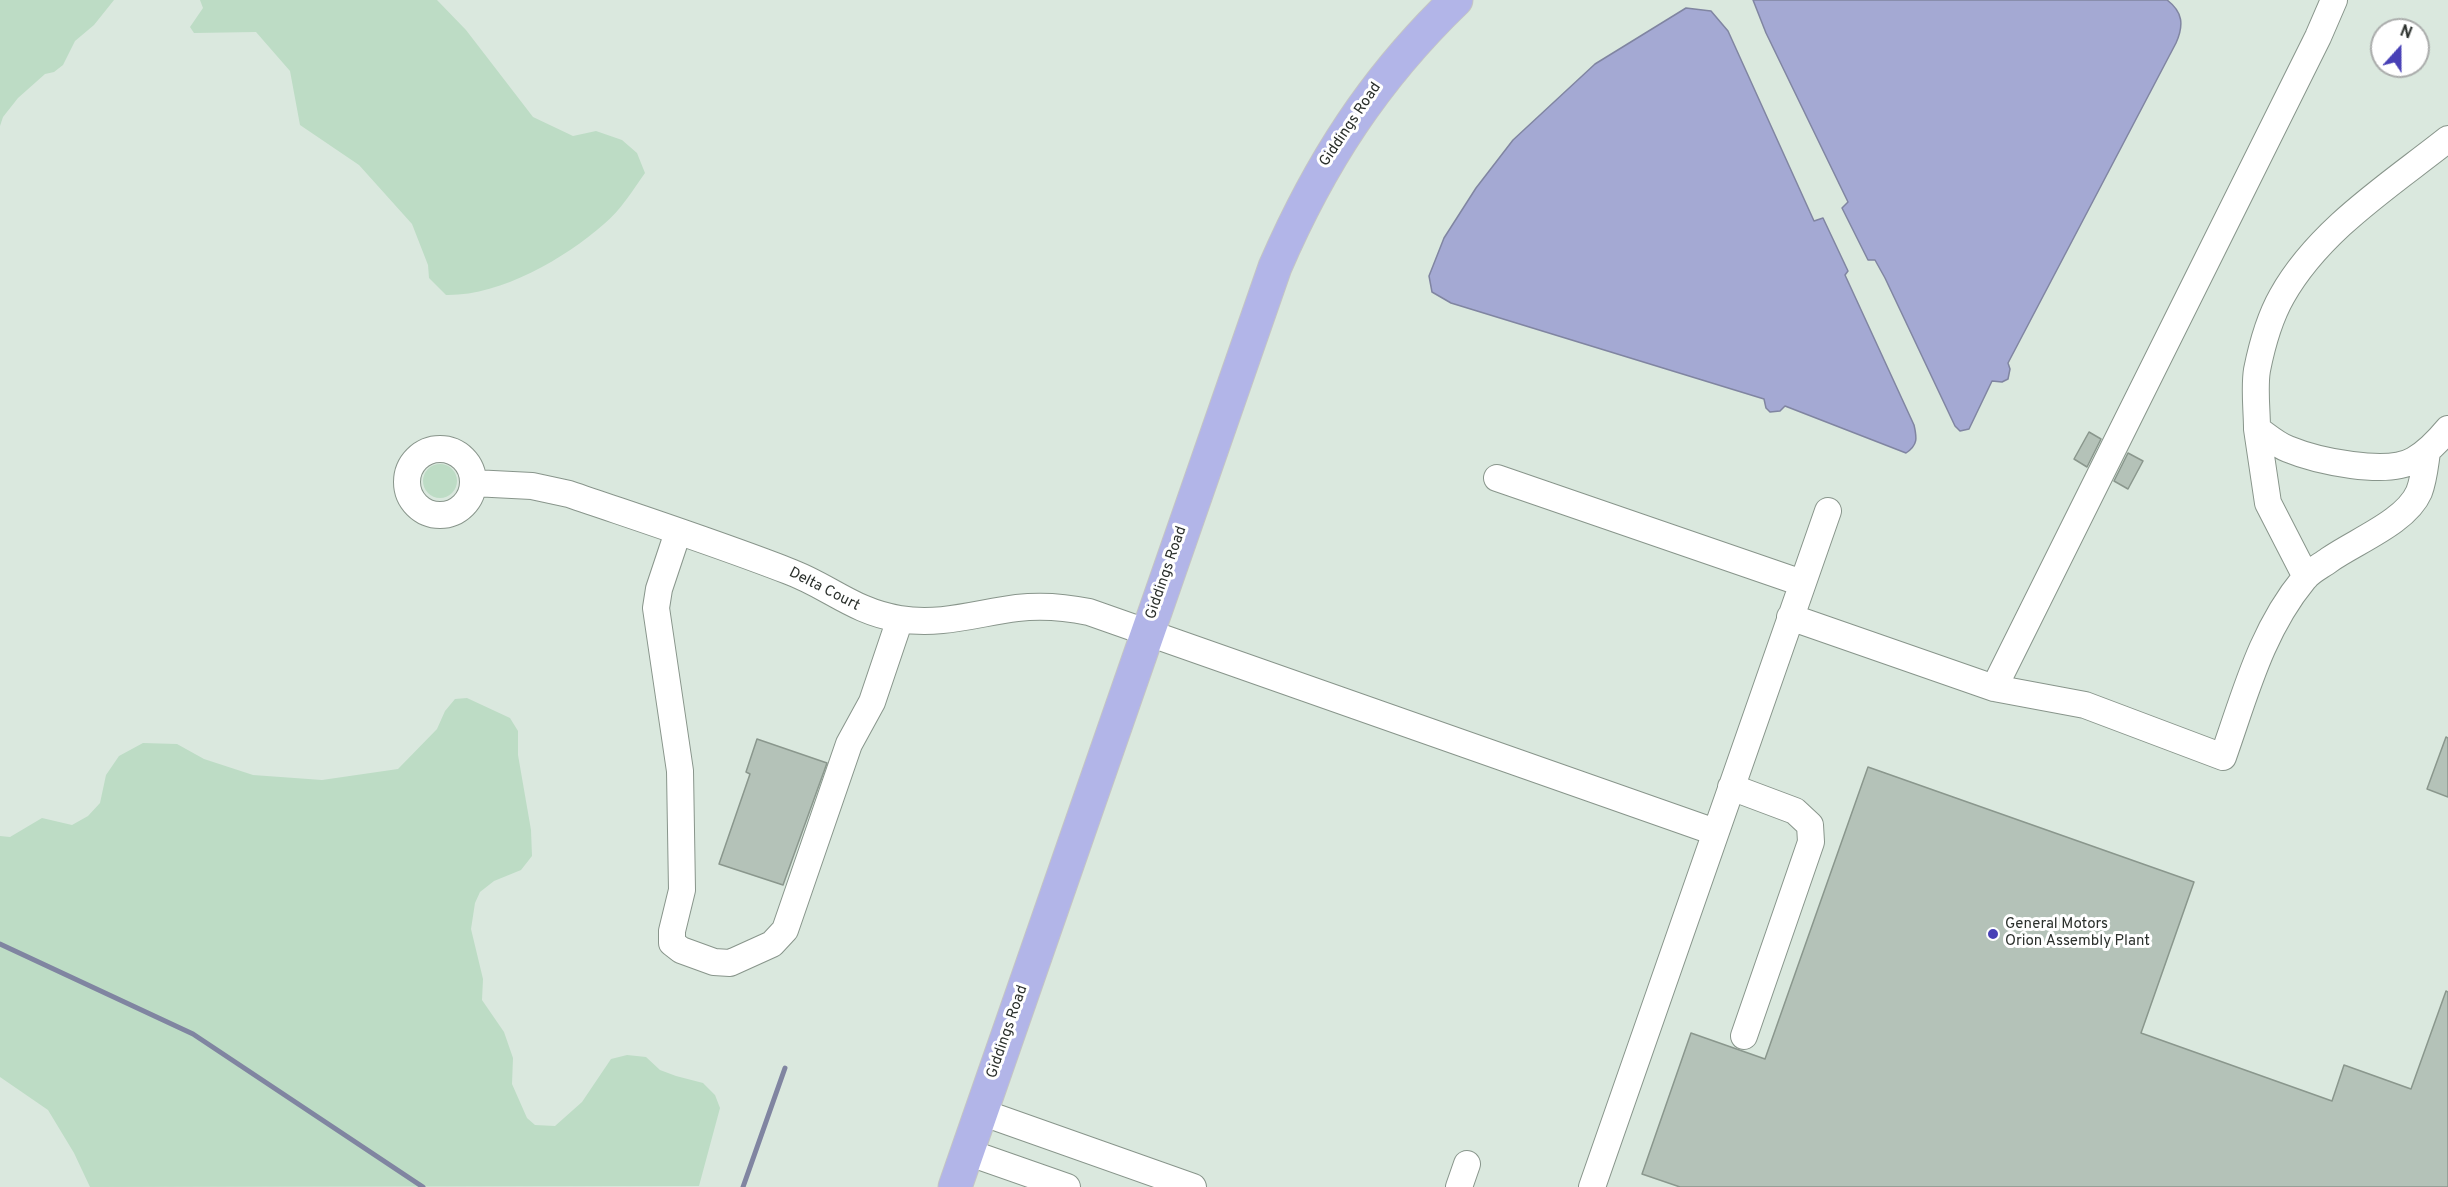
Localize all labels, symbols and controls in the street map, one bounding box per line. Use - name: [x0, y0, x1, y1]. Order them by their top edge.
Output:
- north arrow: [2370, 18, 2430, 78]
- text: N: [2397, 22, 2415, 44]
- street label: Giddings Road: [1316, 80, 1386, 170]
- street label: Giddings Road: [1143, 524, 1191, 622]
- street label: Delta Court: [785, 564, 863, 616]
- place label: General Motors Orion Assembly Plant: [2005, 916, 2150, 951]
- marker: General Motors Orion Assembly Plant: [1986, 927, 2000, 941]
- street label: Giddings Road: [984, 983, 1032, 1081]

